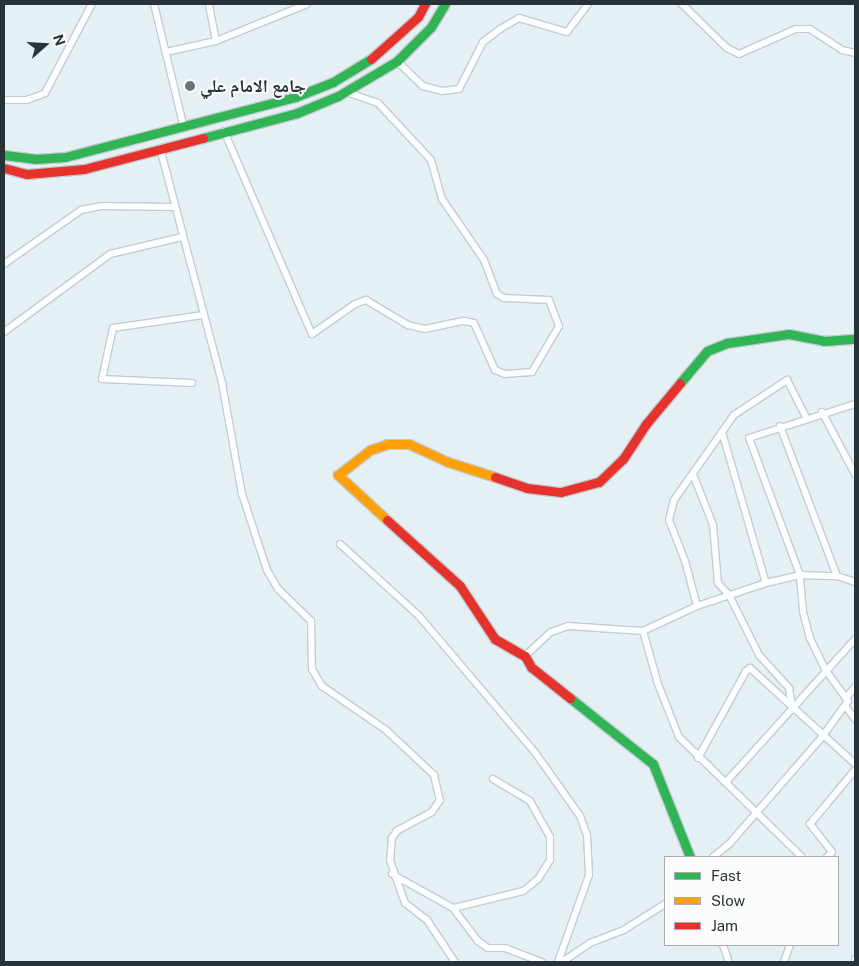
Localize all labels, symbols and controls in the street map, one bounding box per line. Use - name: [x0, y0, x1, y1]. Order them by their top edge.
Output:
- north arrow: [20, 20, 70, 70]
- text: N: [50, 32, 69, 48]
- place label: جامع الامام علي: [200, 75, 306, 97]
- marker: جامع الامام علي: [184, 80, 196, 92]
- legend: [664, 856, 839, 946]
- text: Fast: [711, 867, 741, 884]
- text: Slow: [711, 892, 745, 909]
- text: Jam: [711, 917, 738, 934]

